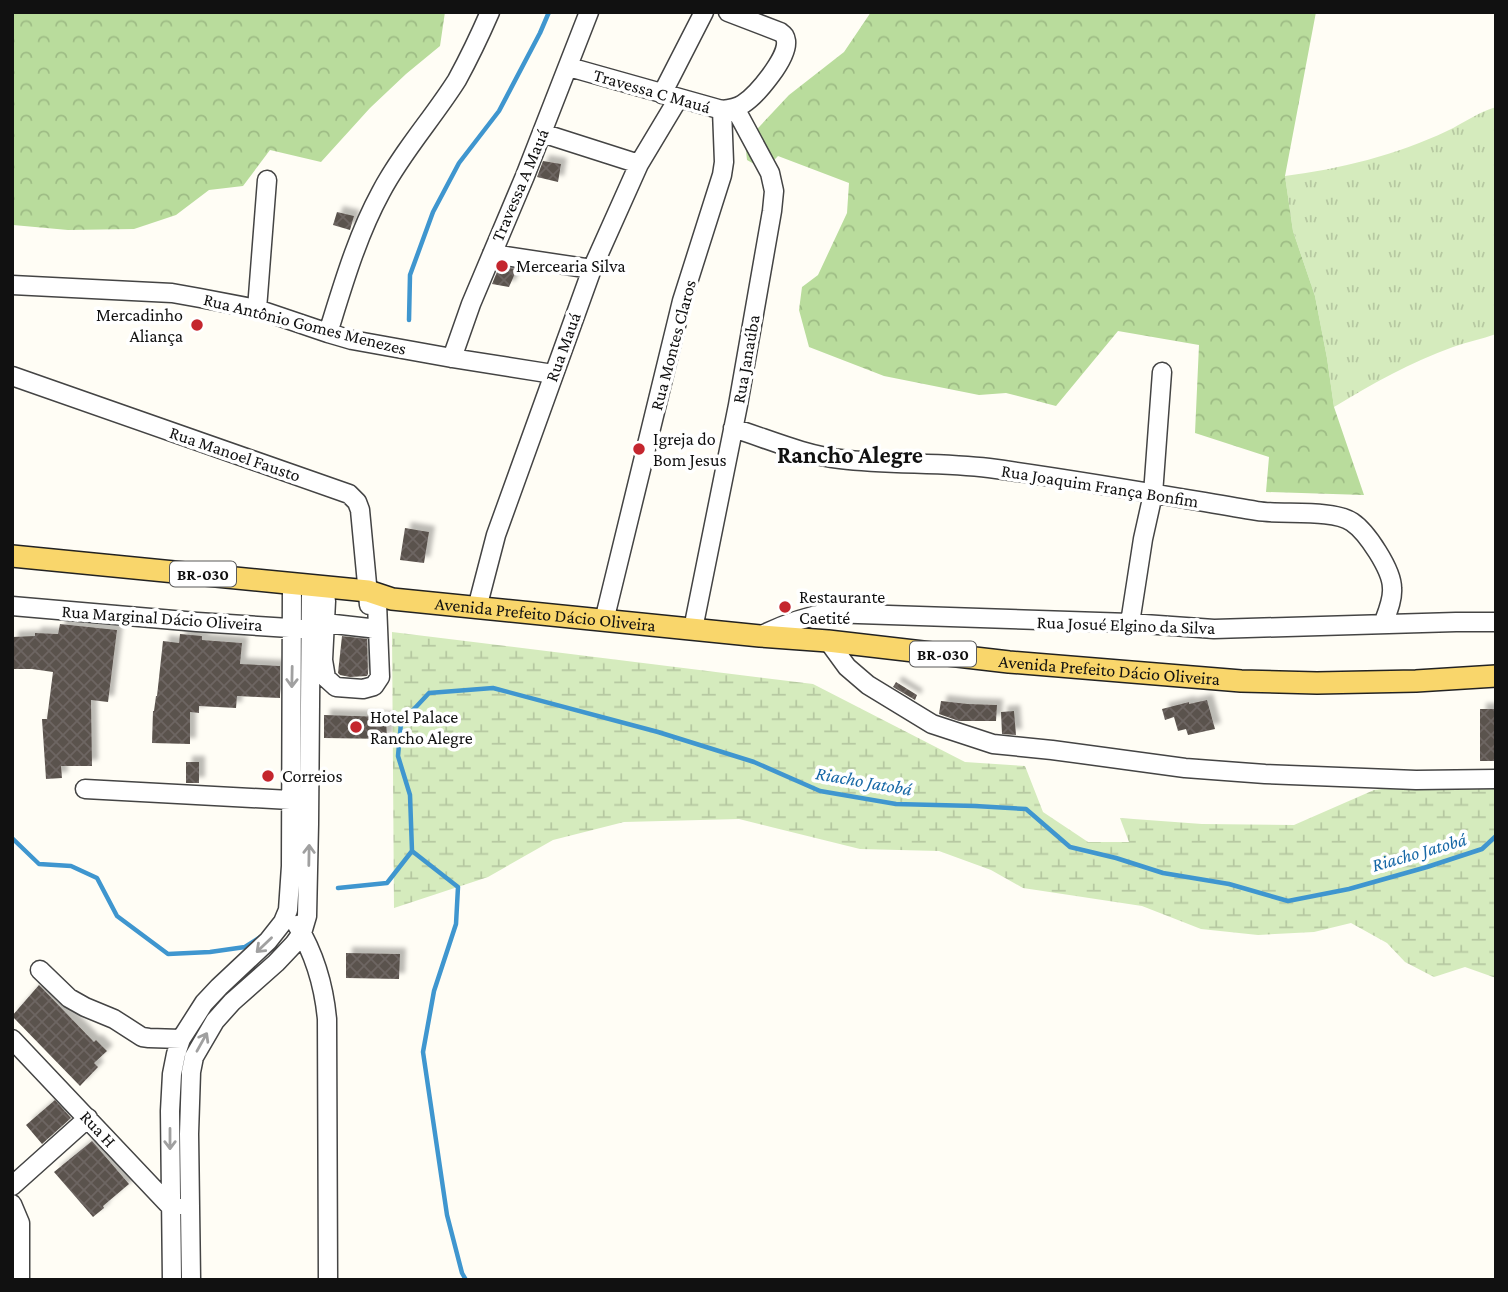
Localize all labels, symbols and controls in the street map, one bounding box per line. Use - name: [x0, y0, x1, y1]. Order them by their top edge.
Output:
- street label: Travessa C Mauá: [591, 65, 713, 117]
- street label: Travessa A Mauá: [487, 126, 553, 244]
- place label: Mercearia Silva: [516, 256, 626, 276]
- marker: Mercearia Silva: [494, 258, 510, 274]
- street label: Rua Montes Claros: [646, 277, 700, 413]
- street label: Rua Antônio Gomes Menezes: [201, 289, 409, 359]
- place label: Mercadinho Aliança: [96, 305, 183, 346]
- street label: Rua Mauá: [541, 310, 585, 384]
- street label: Rua Janaúba: [728, 313, 764, 405]
- marker: Mercadinho Aliança: [189, 317, 205, 333]
- street label: Rua Manoel Fausto: [167, 422, 303, 486]
- place label: Igreja do Bom Jesus: [653, 429, 727, 470]
- marker: Igreja do Bom Jesus: [631, 441, 647, 457]
- district label: Rancho Alegre: [777, 441, 923, 468]
- street label: Rua Joaquim França Bonfim: [1000, 461, 1201, 512]
- road number: BR-030: [170, 562, 236, 586]
- place label: Restaurante Caetité: [799, 587, 885, 628]
- street label: Avenida Prefeito Dácio Oliveira: [434, 593, 657, 635]
- marker: Restaurante Caetité: [777, 599, 793, 615]
- street label: Rua Marginal Dácio Oliveira: [61, 601, 263, 635]
- street label: Rua Josué Elgino da Silva: [1036, 612, 1216, 638]
- road number: BR-030: [910, 642, 976, 666]
- street label: Avenida Prefeito Dácio Oliveira: [998, 651, 1221, 689]
- one-way arrow: [286, 665, 299, 688]
- place label: Hotel Palace Rancho Alegre: [370, 707, 473, 748]
- marker: Hotel Palace Rancho Alegre: [348, 719, 364, 735]
- water label: Riacho Jatobá: [814, 762, 914, 800]
- place label: Correios: [282, 766, 343, 786]
- marker: Correios: [260, 768, 276, 784]
- water label: Riacho Jatobá: [1369, 828, 1469, 876]
- one-way arrow: [302, 844, 315, 867]
- one-way arrow: [256, 936, 273, 953]
- one-way arrow: [195, 1033, 209, 1053]
- street label: Rua H: [76, 1107, 120, 1152]
- one-way arrow: [163, 1127, 177, 1150]

